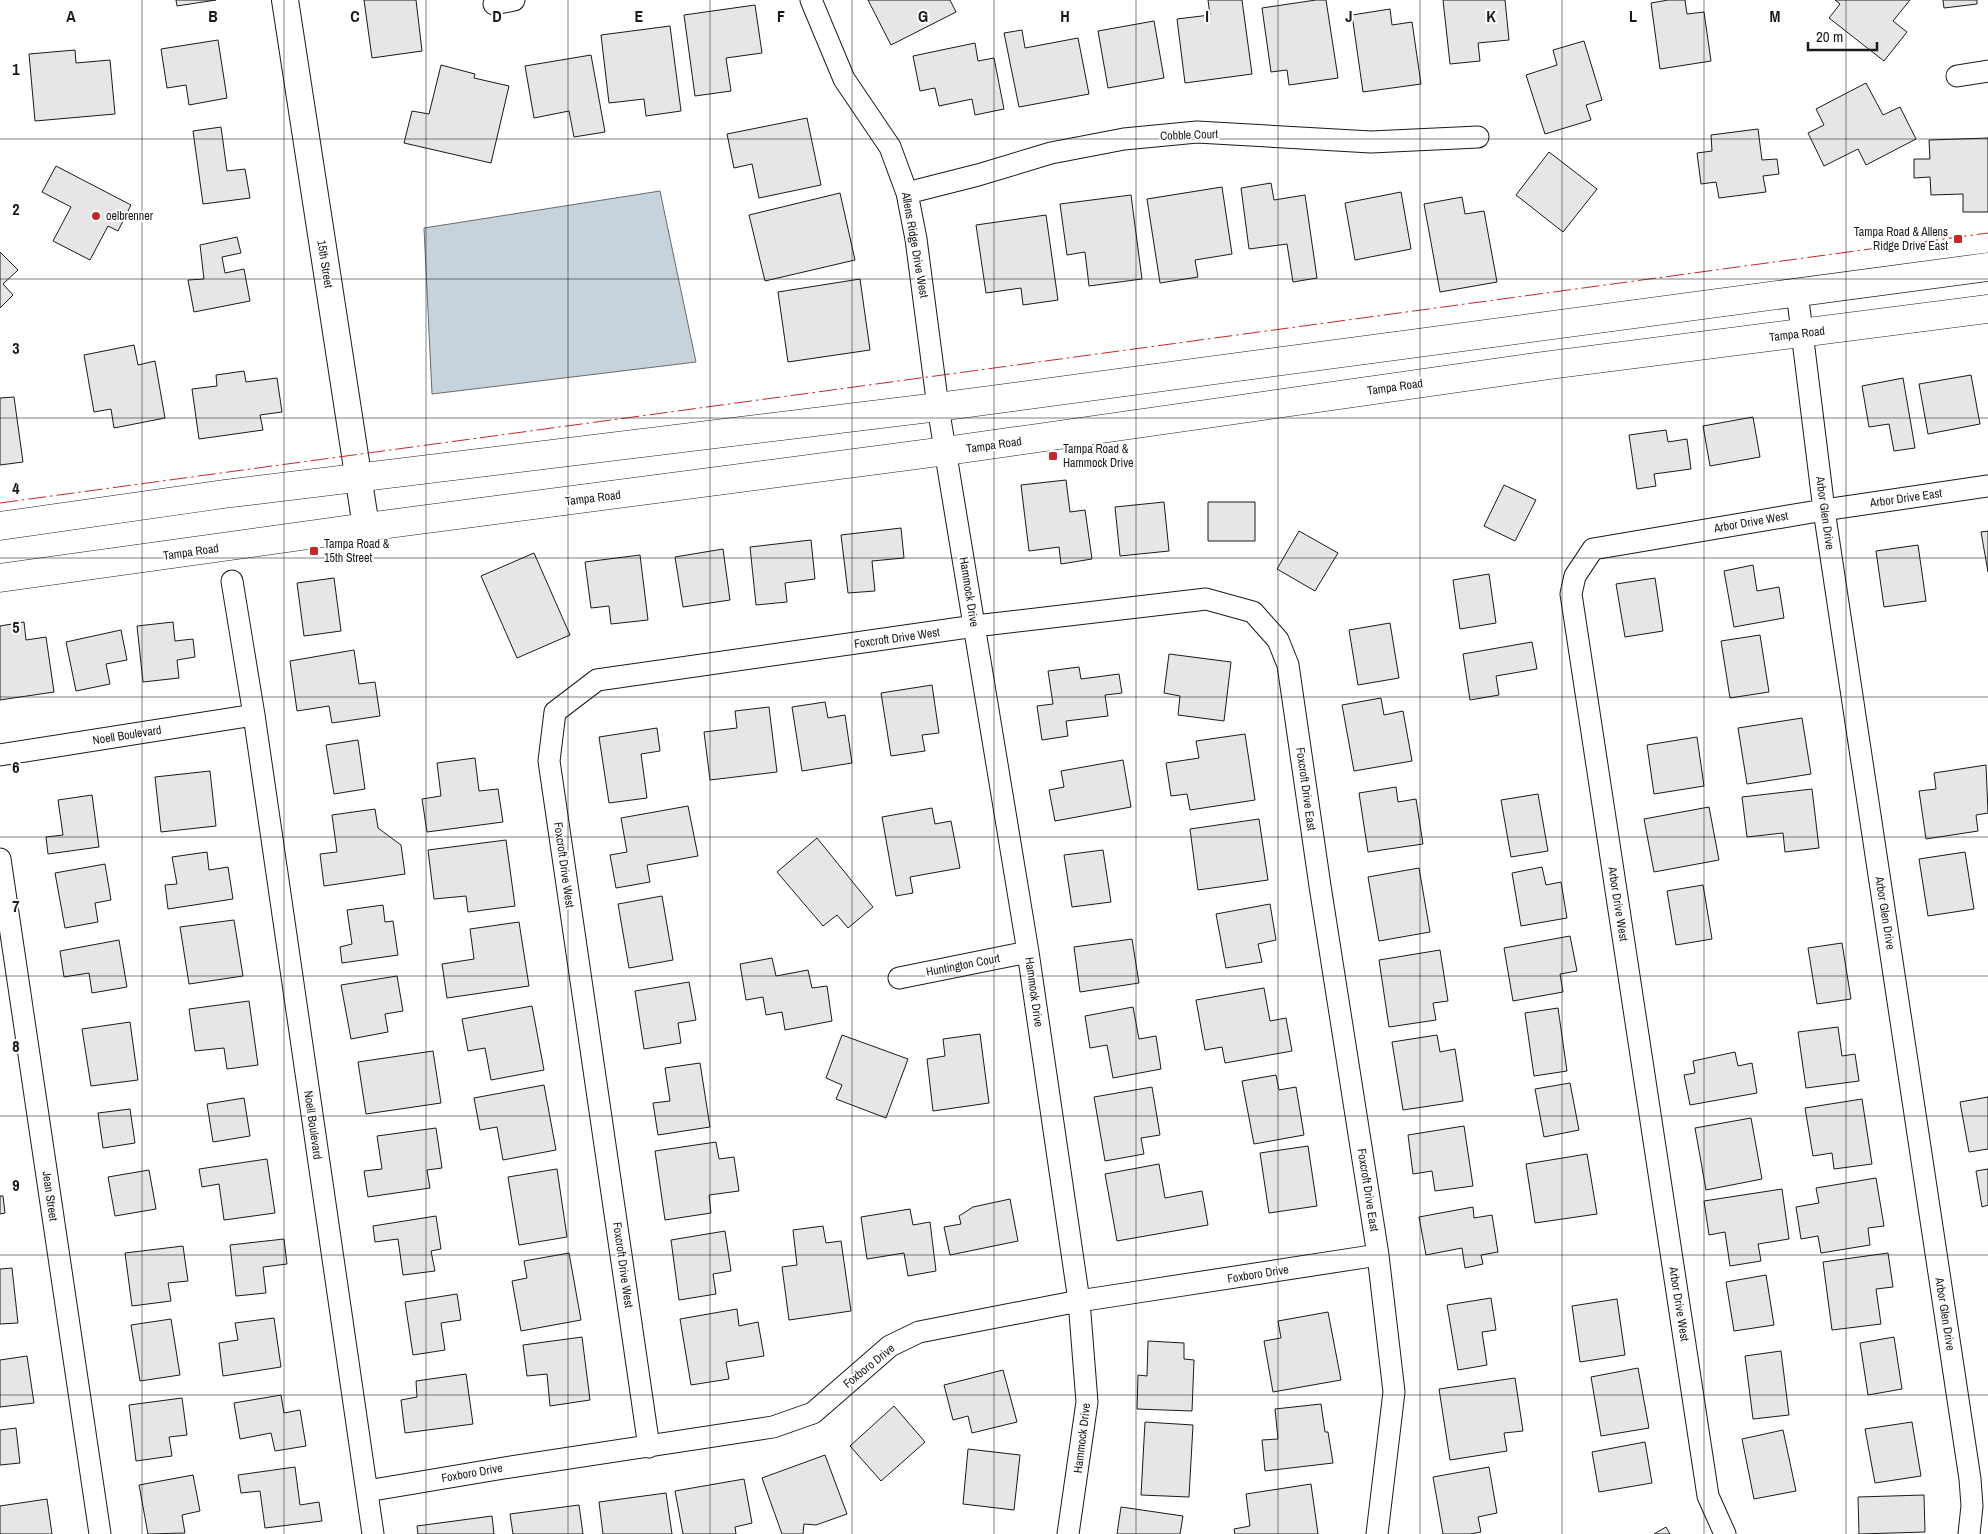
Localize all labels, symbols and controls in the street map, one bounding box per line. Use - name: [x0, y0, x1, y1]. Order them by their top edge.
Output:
- text: A: [66, 5, 76, 27]
- text: B: [208, 5, 218, 27]
- text: C: [350, 5, 360, 27]
- text: D: [492, 5, 502, 27]
- text: E: [635, 5, 644, 27]
- text: F: [777, 5, 785, 27]
- text: G: [918, 5, 928, 27]
- text: H: [1060, 5, 1070, 27]
- text: I: [1205, 5, 1209, 27]
- text: J: [1345, 5, 1353, 27]
- text: K: [1486, 5, 1496, 27]
- text: L: [1629, 5, 1637, 27]
- text: M: [1770, 5, 1781, 27]
- scale bar: [1808, 20, 1877, 52]
- text: 20 m: [1816, 26, 1843, 47]
- text: 1: [12, 58, 20, 80]
- street label: Cobble Court: [1160, 126, 1219, 144]
- street label: Allens Ridge Drive West: [898, 190, 932, 299]
- text: 2: [12, 198, 20, 220]
- place label: oelbrenner: [106, 208, 154, 224]
- marker: oelbrenner: [90, 210, 102, 222]
- place label: Tampa Road & Allens Ridge Drive East: [1854, 224, 1948, 254]
- marker: Tampa Road & Allens Ridge Drive East: [1952, 233, 1964, 245]
- street label: 15th Street: [313, 239, 337, 289]
- street label: Tampa Road: [1768, 323, 1826, 345]
- text: 3: [12, 337, 20, 359]
- street label: Tampa Road: [1366, 375, 1424, 399]
- street label: Tampa Road: [965, 433, 1023, 457]
- place label: Tampa Road & Hammock Drive: [1063, 441, 1134, 471]
- marker: Tampa Road & Hammock Drive: [1047, 450, 1059, 462]
- street label: Arbor Glen Drive: [1812, 474, 1838, 551]
- text: 4: [12, 477, 20, 499]
- street label: Arbor Drive East: [1868, 485, 1943, 511]
- street label: Tampa Road: [564, 487, 622, 509]
- street label: Arbor Drive West: [1712, 508, 1790, 537]
- place label: Tampa Road & 15th Street: [324, 536, 390, 566]
- street label: Tampa Road: [162, 540, 220, 564]
- marker: Tampa Road & 15th Street: [308, 545, 320, 557]
- street label: Hammock Drive: [956, 556, 982, 628]
- text: 5: [12, 616, 20, 638]
- street label: Foxcroft Drive West: [853, 624, 941, 652]
- street label: Noell Boulevard: [91, 722, 163, 748]
- street label: Foxcroft Drive East: [1292, 746, 1320, 832]
- text: 6: [12, 756, 20, 778]
- street label: Foxcroft Drive West: [550, 821, 578, 909]
- street label: Arbor Drive West: [1604, 865, 1632, 943]
- street label: Arbor Glen Drive: [1871, 874, 1899, 951]
- text: 7: [12, 895, 20, 917]
- street label: Huntington Court: [925, 950, 1002, 980]
- street label: Hammock Drive: [1021, 956, 1047, 1028]
- text: 8: [12, 1035, 20, 1057]
- street label: Noell Boulevard: [300, 1089, 326, 1161]
- street label: Foxcroft Drive East: [1354, 1147, 1382, 1233]
- street label: Jean Street: [39, 1170, 61, 1222]
- text: 9: [12, 1174, 20, 1196]
- street label: Foxcroft Drive West: [609, 1221, 637, 1309]
- street label: Foxboro Drive: [1226, 1261, 1290, 1287]
- street label: Arbor Drive West: [1665, 1265, 1693, 1343]
- street label: Arbor Glen Drive: [1931, 1275, 1959, 1352]
- street label: Foxboro Drive: [840, 1340, 898, 1392]
- street label: Hammock Drive: [1070, 1402, 1094, 1474]
- street label: Foxboro Drive: [440, 1460, 504, 1486]

